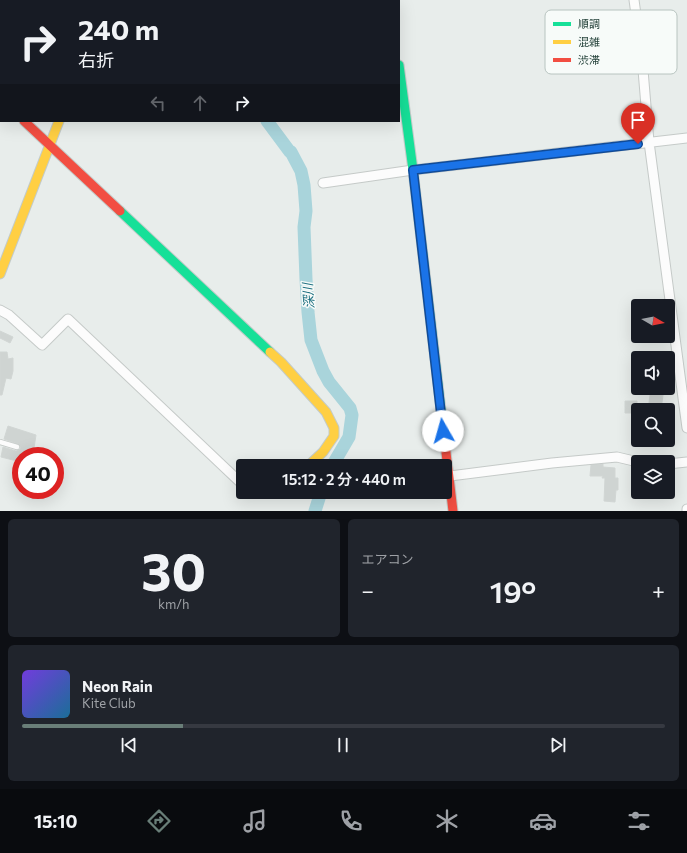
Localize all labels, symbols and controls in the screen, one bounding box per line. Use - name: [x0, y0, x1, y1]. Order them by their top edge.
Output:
- legend: [545, 10, 677, 74]
- text: 240 m: [78, 12, 159, 46]
- icon: right: [12, 16, 64, 68]
- text: 順調: [578, 17, 600, 30]
- text: 混雑: [578, 35, 600, 48]
- text: 右折: [78, 49, 114, 71]
- text: 渋滞: [578, 53, 600, 66]
- icon: left: [147, 92, 169, 114]
- icon: ahead: [189, 92, 211, 114]
- icon: right: [231, 92, 253, 114]
- pin: [621, 103, 655, 144]
- icon: arrive: [627, 109, 649, 131]
- water label: 深川: [299, 280, 317, 310]
- north arrow: [631, 299, 675, 343]
- map controls: [631, 299, 675, 499]
- button: sound: [631, 351, 675, 395]
- button: search: [631, 403, 675, 447]
- position arrow: [422, 410, 464, 452]
- speed limit sign: 40: [12, 447, 64, 499]
- button: layers: [631, 455, 675, 499]
- text: 15:12 · 2 分 · 440 m: [282, 470, 406, 488]
- text: 30: [141, 538, 206, 602]
- text: エアコン: [362, 551, 414, 567]
- text: 19°: [490, 572, 536, 609]
- text: −: [362, 577, 374, 604]
- text: +: [652, 577, 665, 604]
- text: km/h: [158, 596, 190, 612]
- text: Neon Rain: [82, 677, 153, 695]
- text: Kite Club: [82, 695, 136, 711]
- icon: previous: [118, 734, 140, 756]
- icon: pause: [332, 734, 354, 756]
- icon: next: [547, 734, 569, 756]
- icon: directions: [145, 807, 173, 835]
- icon: music: [241, 807, 269, 835]
- icon: phone: [337, 807, 365, 835]
- icon: climate: [433, 807, 461, 835]
- icon: car: [529, 807, 557, 835]
- icon: filters: [625, 807, 653, 835]
- text: 15:10: [34, 810, 77, 832]

